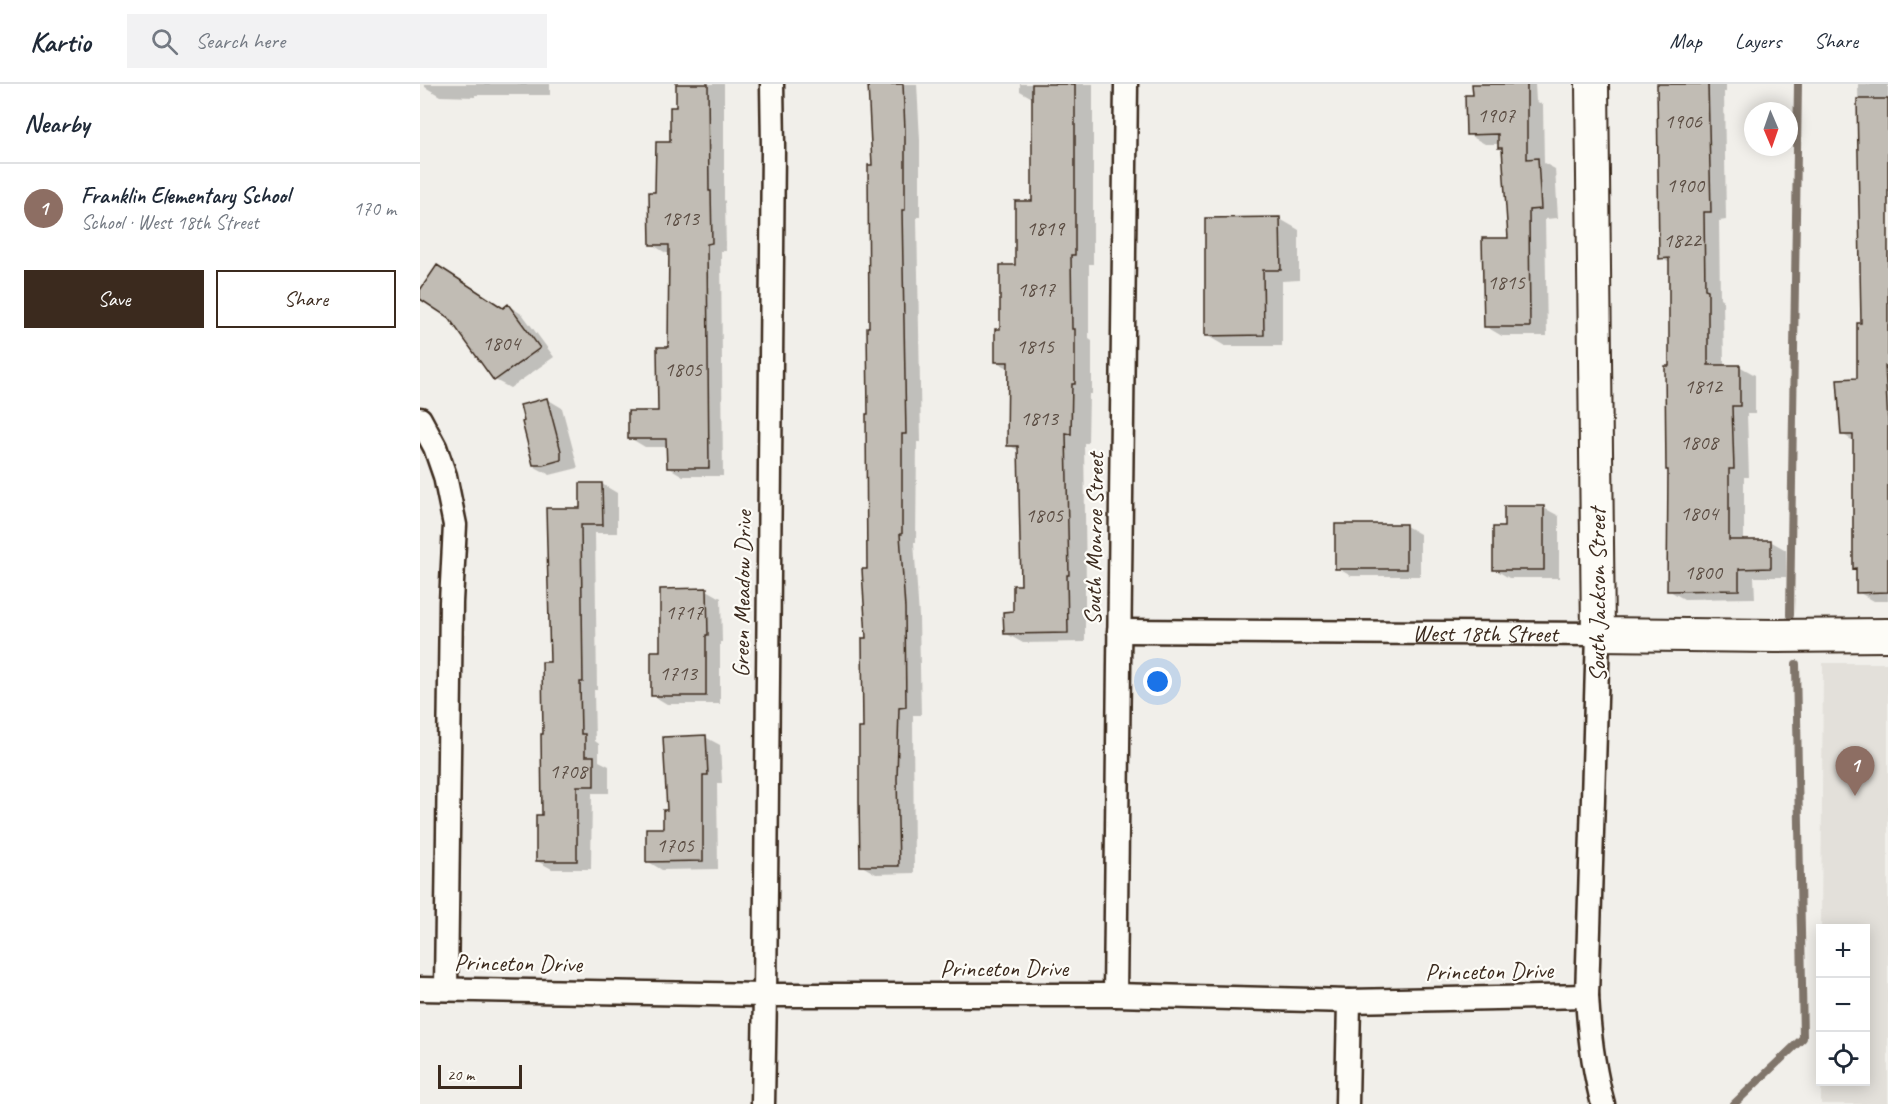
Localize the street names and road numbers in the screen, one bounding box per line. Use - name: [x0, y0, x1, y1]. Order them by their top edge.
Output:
- street label: South Monroe Street: [1077, 450, 1111, 625]
- street label: South Jackson Street: [1582, 505, 1612, 682]
- street label: Green Meadow Drive: [726, 508, 758, 678]
- street label: West 18th Street: [1412, 618, 1560, 649]
- street label: Princeton Drive: [454, 947, 584, 979]
- street label: Princeton Drive: [940, 953, 1070, 983]
- street label: Princeton Drive: [1425, 955, 1555, 987]

